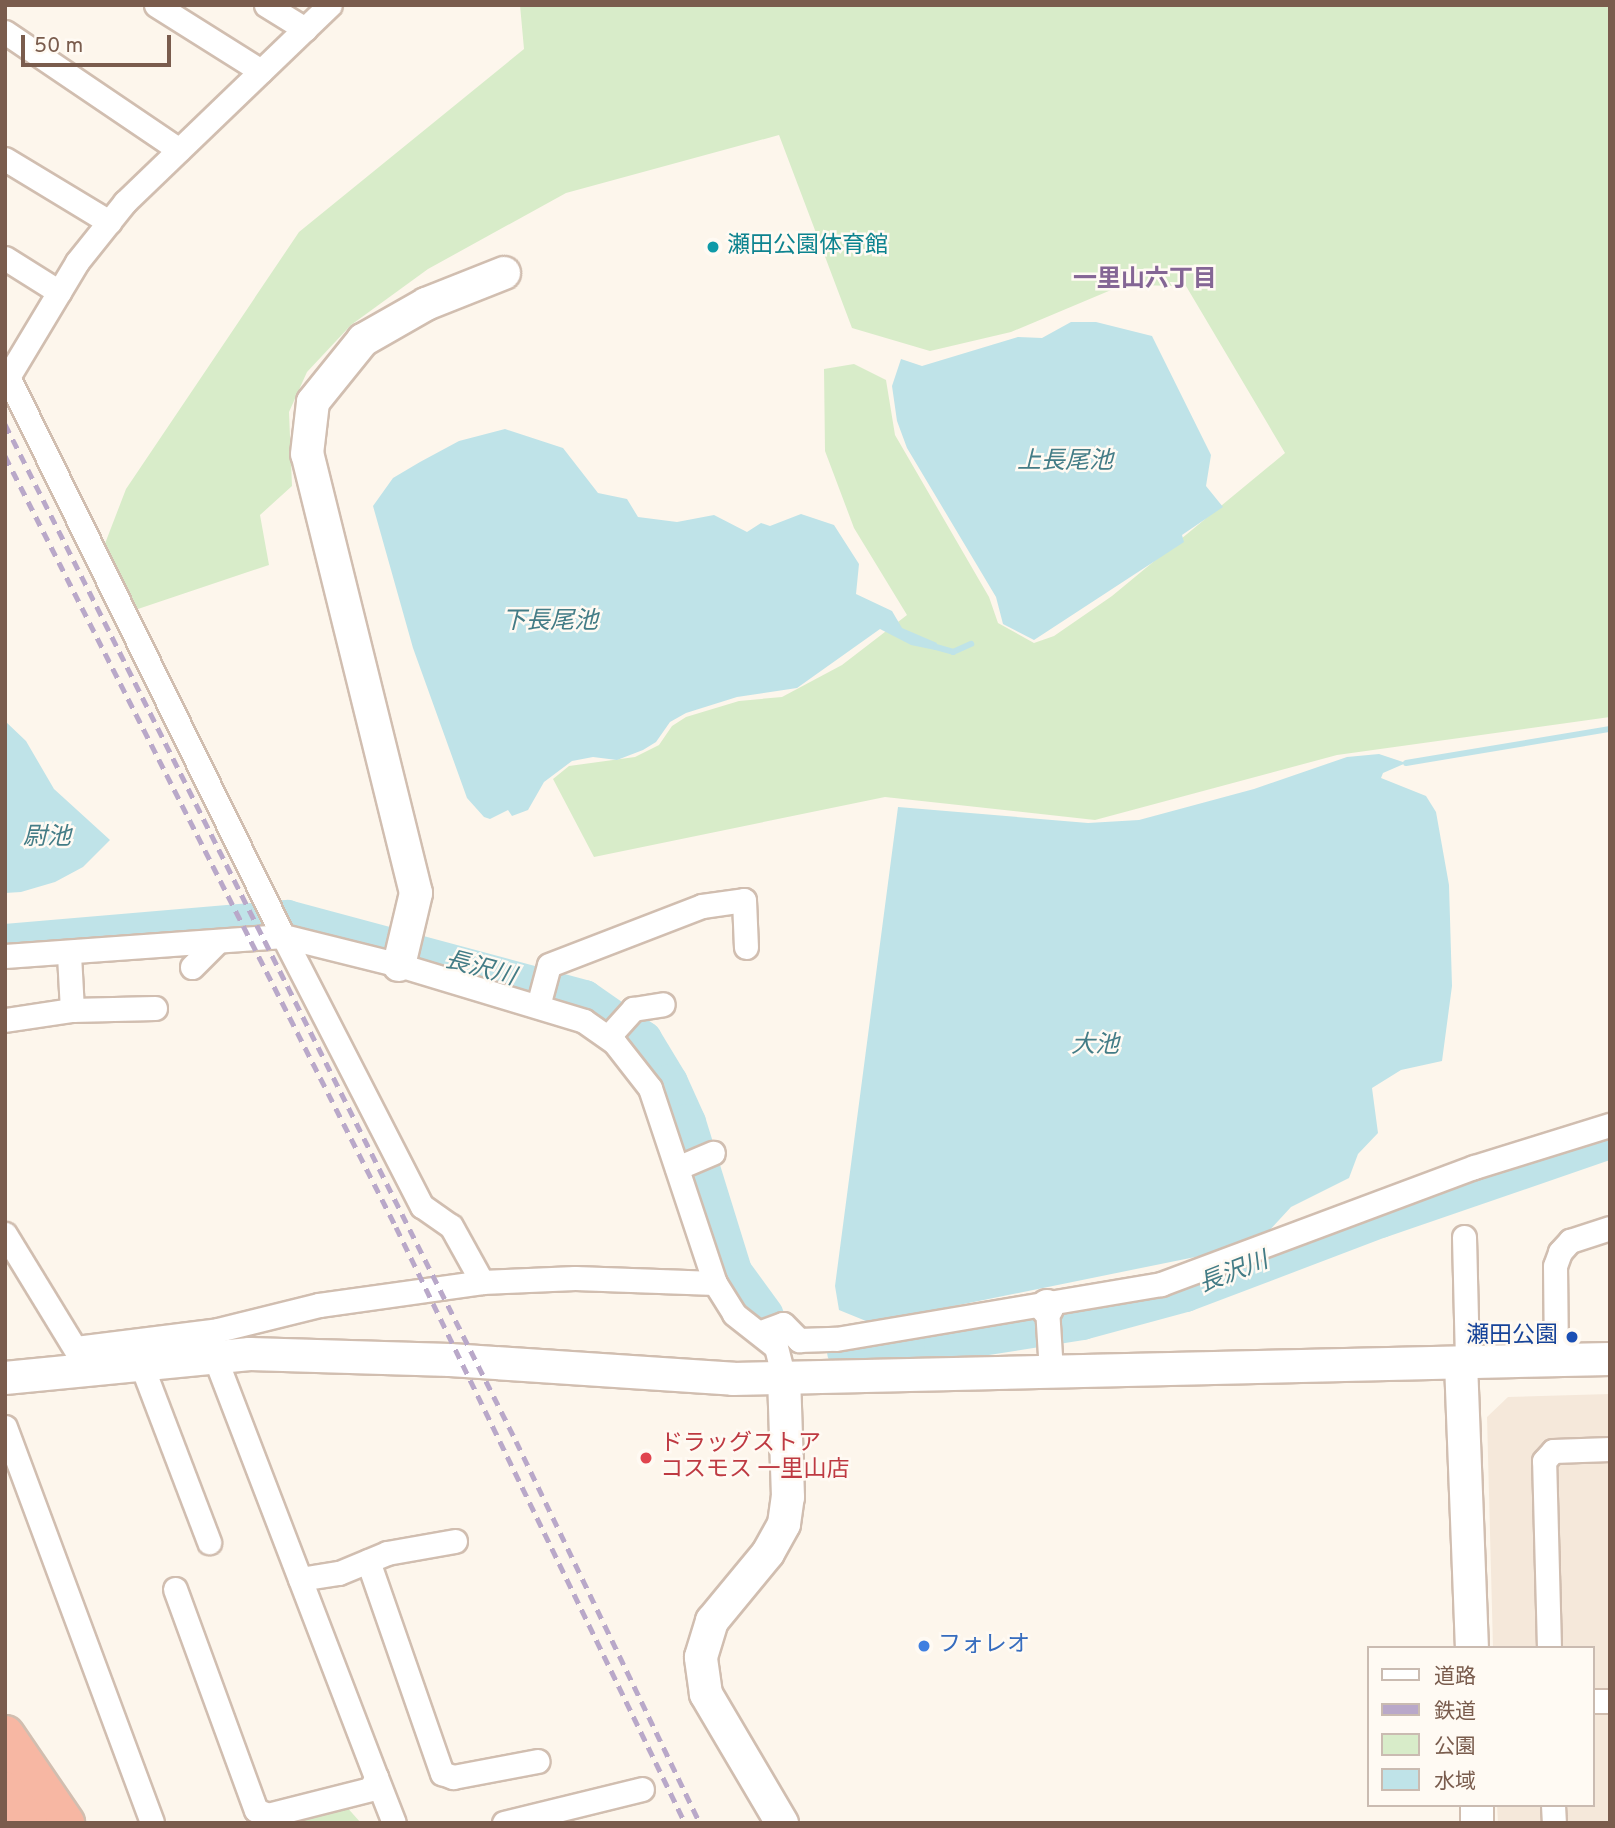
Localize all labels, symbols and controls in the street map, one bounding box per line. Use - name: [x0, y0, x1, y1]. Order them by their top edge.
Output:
- scale bar: [24, 21, 175, 65]
- text: 50 m: [34, 33, 83, 60]
- place label: 瀬田公園体育館: [727, 233, 888, 261]
- marker: 瀬田公園体育館: [705, 239, 721, 255]
- district label: 一里山六丁目: [1073, 267, 1217, 295]
- water label: 上長尾池: [1017, 449, 1113, 477]
- water label: 下長尾池: [502, 609, 598, 637]
- water label: 尉池: [23, 825, 71, 853]
- water label: 長沢川: [441, 947, 519, 993]
- water label: 大池: [1071, 1033, 1119, 1061]
- water label: 長沢川: [1195, 1248, 1273, 1300]
- place label: 瀬田公園: [1466, 1323, 1558, 1351]
- marker: 瀬田公園: [1564, 1329, 1580, 1345]
- place label: ドラッグストア コスモス 一里山店: [660, 1431, 849, 1485]
- marker: ドラッグストア コスモス 一里山店: [638, 1450, 654, 1466]
- place label: フォレオ: [938, 1632, 1030, 1660]
- marker: フォレオ: [916, 1638, 932, 1654]
- legend: [1366, 1646, 1594, 1807]
- text: 道路: [1434, 1664, 1476, 1691]
- text: 鉄道: [1434, 1699, 1476, 1726]
- text: 公園: [1434, 1734, 1476, 1761]
- text: 水域: [1434, 1769, 1476, 1796]

